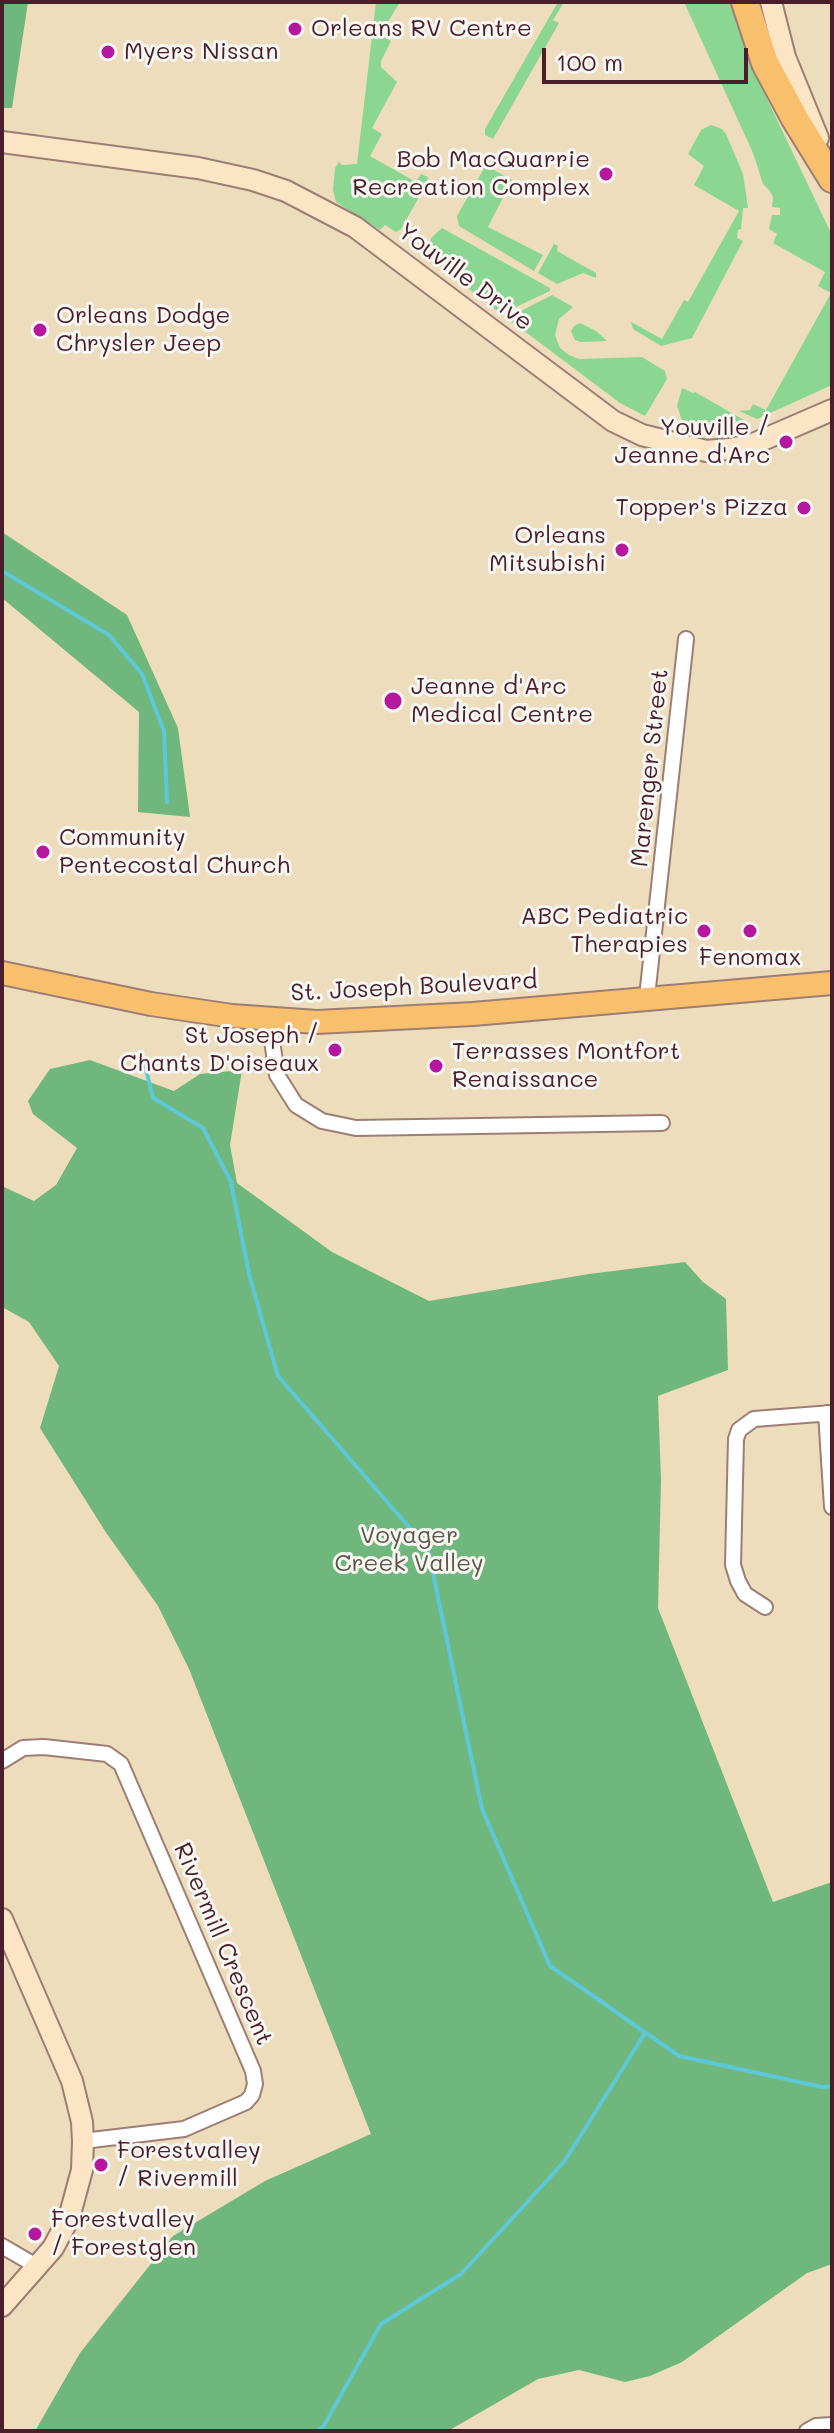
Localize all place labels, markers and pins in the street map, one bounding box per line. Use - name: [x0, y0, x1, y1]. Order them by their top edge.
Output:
- place label: Orleans RV Centre: [311, 15, 532, 43]
- marker: Orleans RV Centre: [286, 20, 304, 38]
- place label: Myers Nissan: [124, 38, 279, 66]
- marker: Myers Nissan: [99, 43, 117, 61]
- place label: Bob MacQuarrie Recreation Complex: [352, 146, 590, 202]
- marker: Bob MacQuarrie Recreation Complex: [597, 165, 615, 183]
- place label: Orleans Dodge Chrysler Jeep: [56, 302, 230, 358]
- marker: Orleans Dodge Chrysler Jeep: [31, 321, 49, 339]
- place label: Youville / Jeanne d'Arc: [615, 414, 770, 470]
- marker: Youville / Jeanne d'Arc: [777, 433, 795, 451]
- place label: Topper's Pizza: [616, 494, 788, 522]
- marker: Topper's Pizza: [795, 499, 813, 517]
- place label: Orleans Mitsubishi: [489, 522, 606, 578]
- marker: Orleans Mitsubishi: [613, 541, 631, 559]
- place label: Jeanne d'Arc Medical Centre: [411, 673, 593, 729]
- marker: Jeanne d'Arc Medical Centre: [382, 690, 404, 712]
- place label: Community Pentecostal Church: [59, 824, 290, 880]
- marker: Community Pentecostal Church: [34, 843, 52, 861]
- place label: ABC Pediatric Therapies: [521, 903, 688, 959]
- marker: ABC Pediatric Therapies: [695, 922, 713, 940]
- marker: Fenomax: [741, 922, 759, 940]
- place label: Fenomax: [699, 944, 801, 972]
- place label: St Joseph / Chants D'oiseaux: [120, 1022, 319, 1078]
- place label: Terrasses Montfort Renaissance: [452, 1038, 680, 1094]
- marker: St Joseph / Chants D'oiseaux: [326, 1041, 344, 1059]
- marker: Terrasses Montfort Renaissance: [427, 1057, 445, 1075]
- place label: Forestvalley / Rivermill: [117, 2137, 261, 2193]
- marker: Forestvalley / Rivermill: [92, 2156, 110, 2174]
- place label: Forestvalley / Forestglen: [51, 2206, 196, 2262]
- marker: Forestvalley / Forestglen: [26, 2225, 44, 2243]

